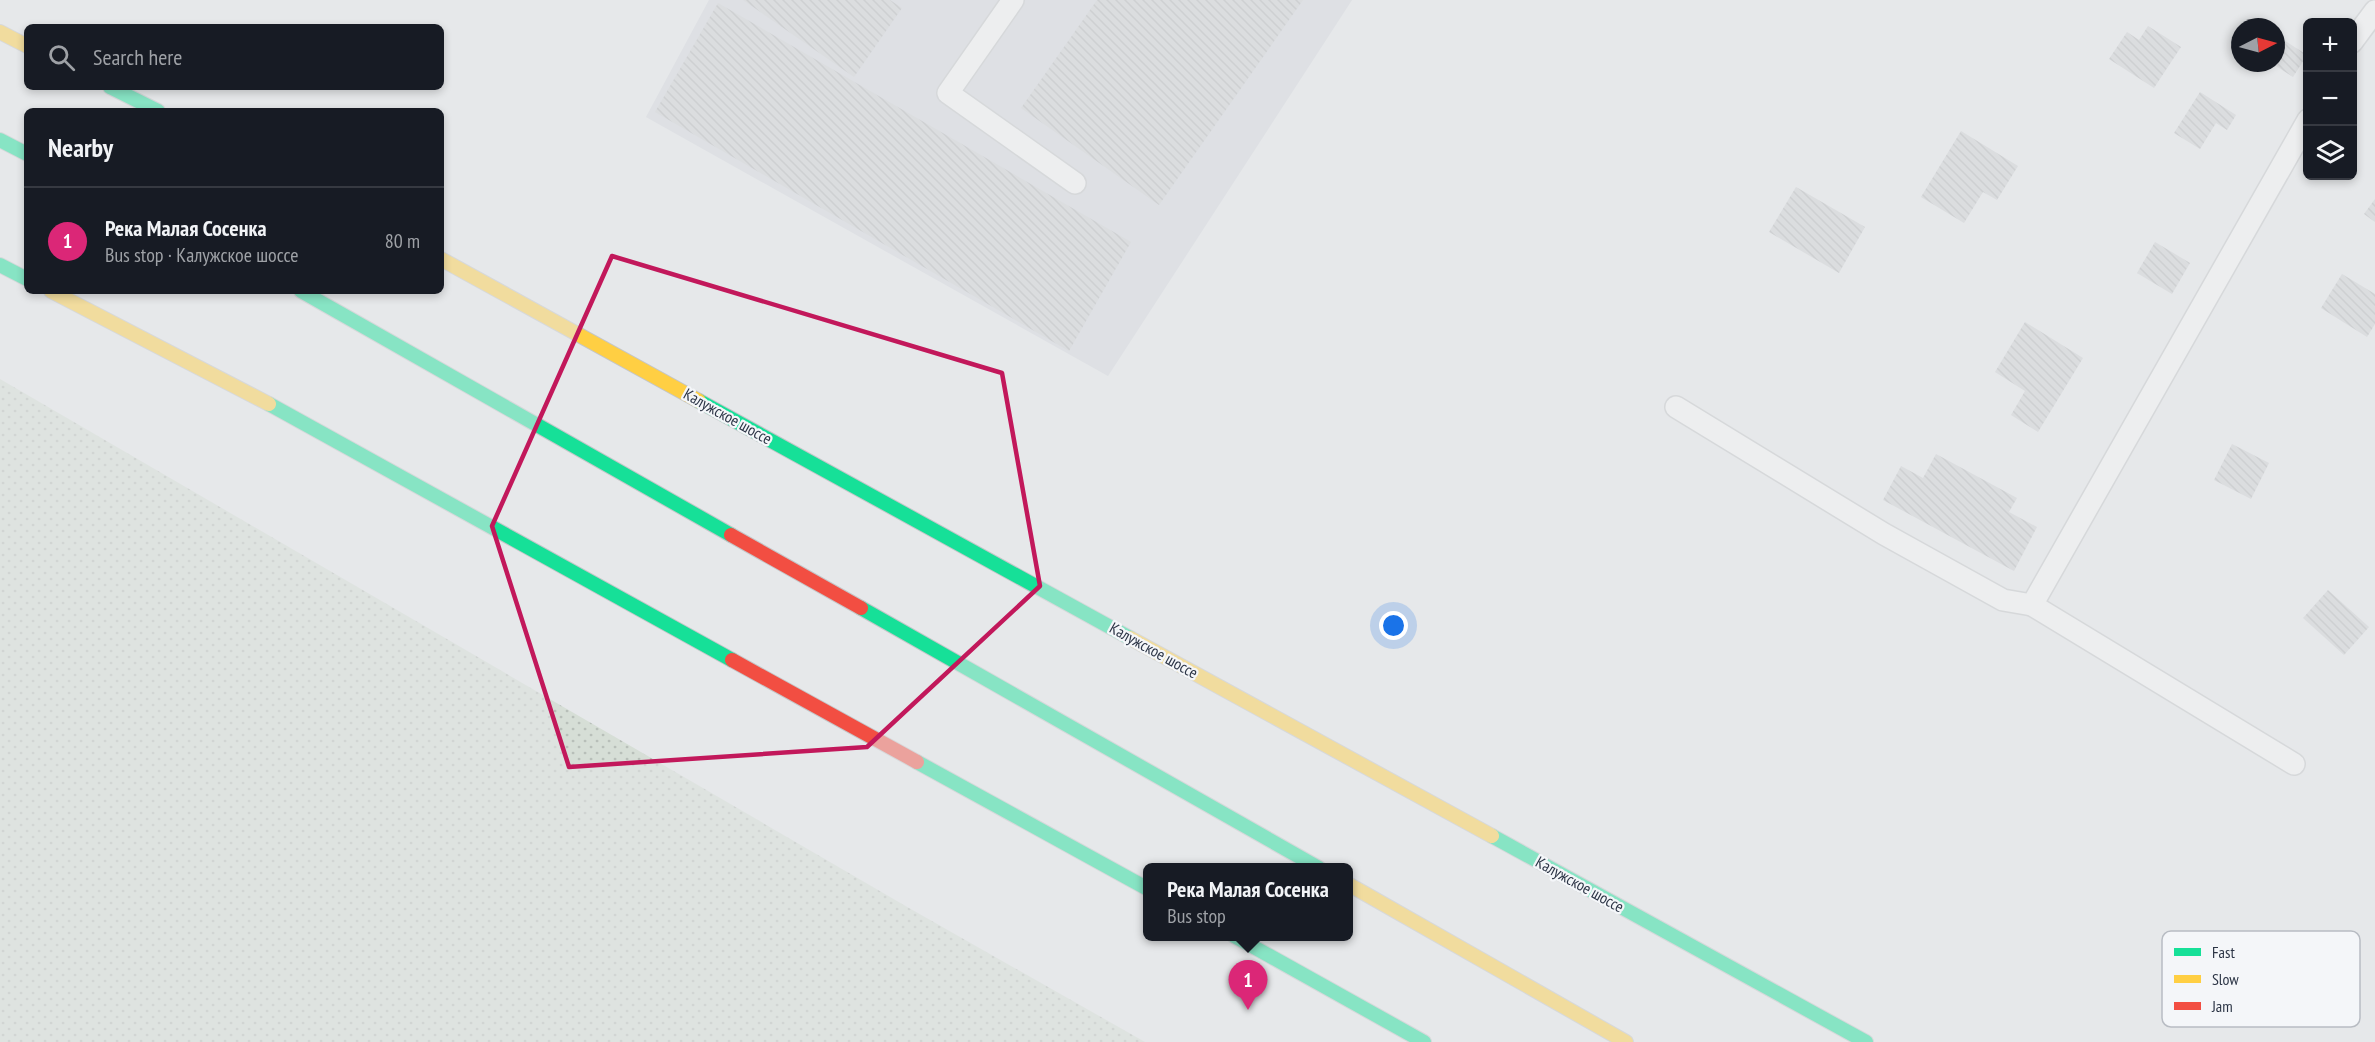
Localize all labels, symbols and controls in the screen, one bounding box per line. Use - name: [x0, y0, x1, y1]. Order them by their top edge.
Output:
- north arrow: [2231, 18, 2285, 72]
- map controls: [2303, 18, 2357, 180]
- button: +: [2303, 18, 2357, 72]
- search box: [24, 24, 444, 90]
- icon: search: [45, 41, 78, 74]
- text: Search here: [93, 43, 182, 71]
- button: −: [2303, 72, 2357, 126]
- button: layers: [2303, 126, 2357, 180]
- text: Nearby: [48, 131, 113, 164]
- text: Река Малая Сосенка: [105, 214, 267, 242]
- text: 1: [63, 228, 72, 254]
- text: 80 m: [385, 228, 420, 254]
- text: Bus stop · Калужское шоссе: [105, 242, 299, 268]
- street label: Калужское шоссе: [680, 384, 776, 448]
- your location: [1379, 611, 1408, 640]
- street label: Калужское шоссе: [1106, 618, 1202, 682]
- street label: Калужское шоссе: [1532, 852, 1628, 916]
- popup: [1143, 863, 1353, 941]
- text: Река Малая Сосенка: [1167, 875, 1329, 903]
- text: Bus stop: [1167, 903, 1226, 929]
- legend: [2162, 931, 2360, 1027]
- text: Fast: [2212, 942, 2235, 962]
- pin: 1: [1228, 960, 1268, 1010]
- text: Slow: [2212, 969, 2239, 989]
- text: Jam: [2211, 996, 2233, 1016]

